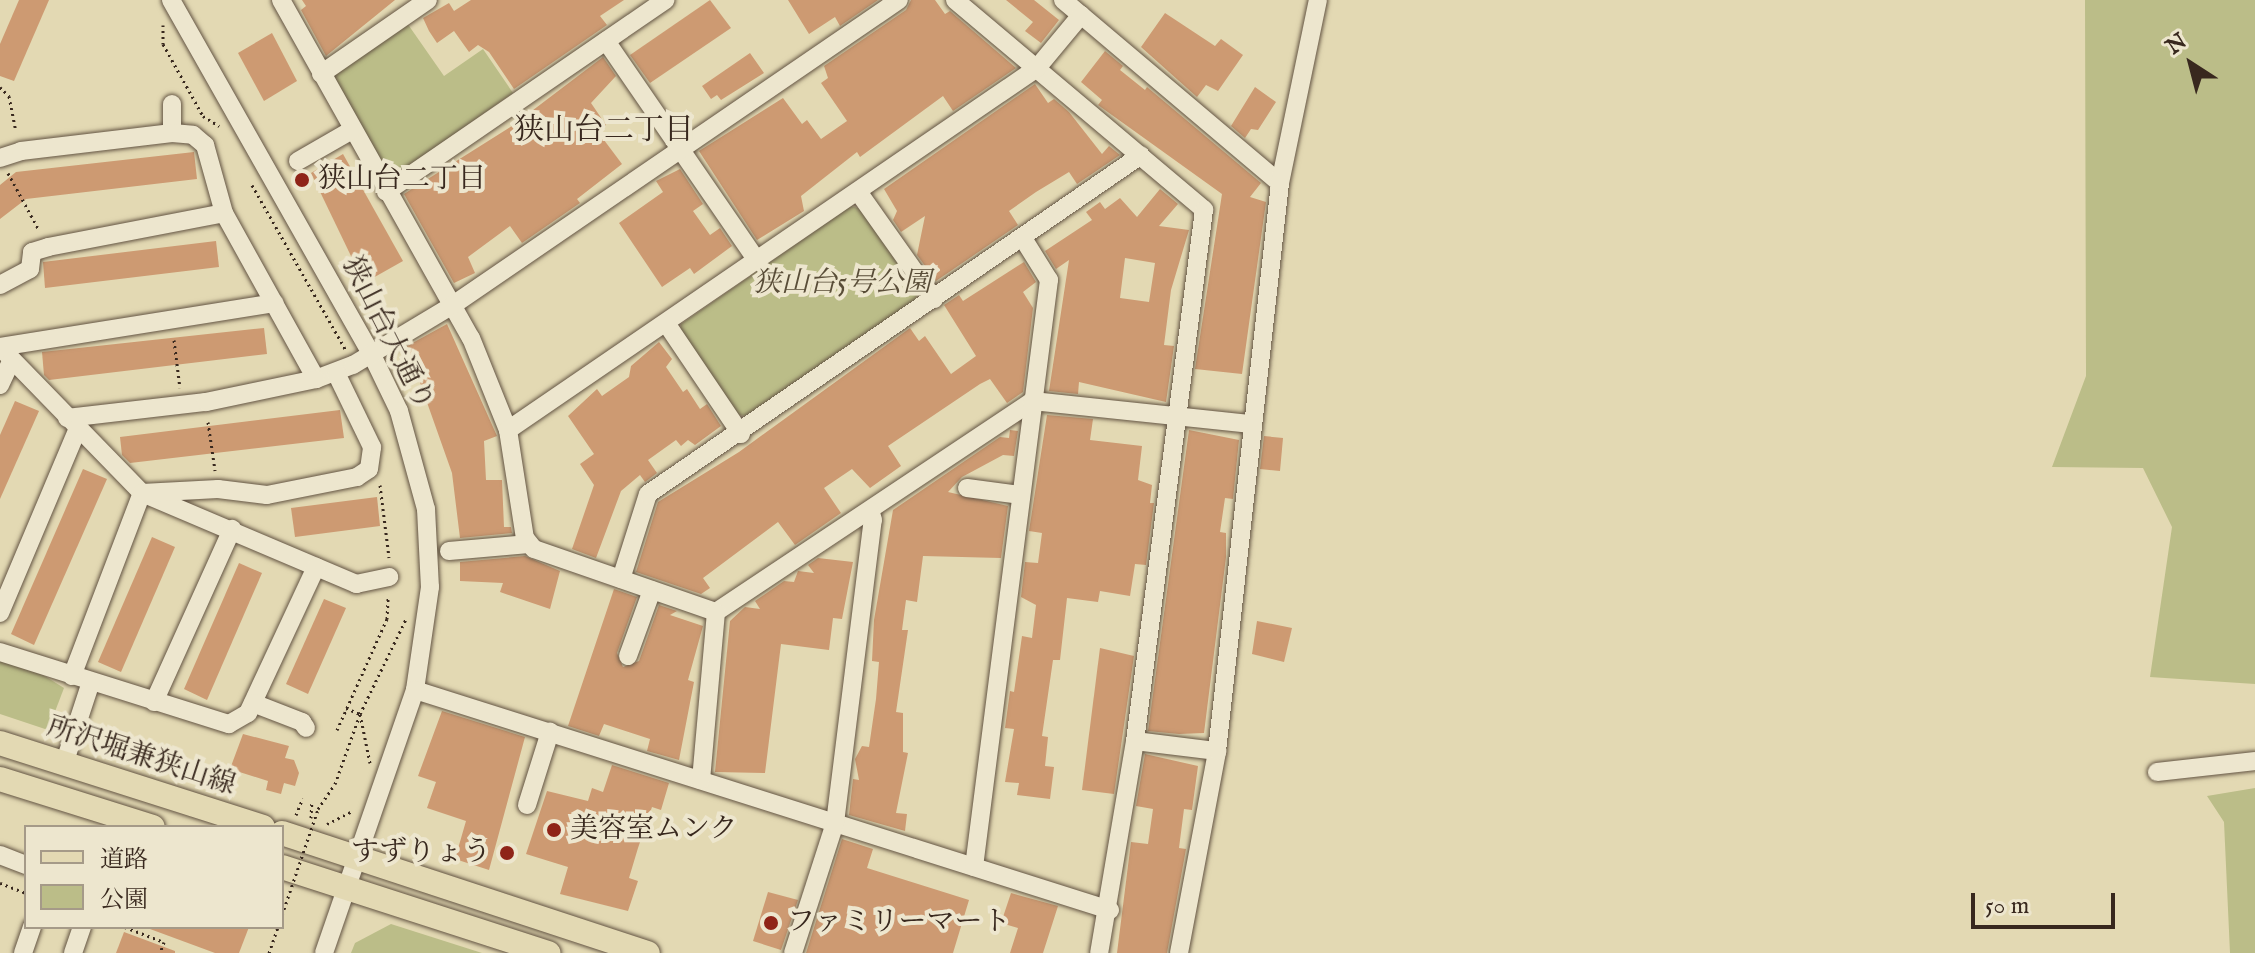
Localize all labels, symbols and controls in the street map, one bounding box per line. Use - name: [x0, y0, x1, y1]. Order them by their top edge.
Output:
- north arrow: [2151, 24, 2231, 104]
- text: N: [2161, 28, 2193, 62]
- district label: 狭山台二丁目: [514, 113, 694, 149]
- place label: 狭山台二丁目: [318, 163, 486, 197]
- marker: 狭山台二丁目: [293, 171, 311, 189]
- street label: 狭山台大通り: [334, 252, 440, 416]
- park label: 狭山台5号公園: [753, 267, 931, 301]
- street label: 所沢堀兼狭山線: [43, 711, 239, 803]
- place label: 美容室ムンク: [570, 813, 738, 847]
- marker: 美容室ムンク: [545, 821, 563, 839]
- legend: [24, 825, 284, 929]
- place label: すずりょう: [351, 836, 491, 870]
- marker: すずりょう: [498, 844, 516, 862]
- text: 道路: [100, 845, 148, 876]
- scale bar: [1975, 877, 2119, 927]
- text: 公園: [100, 885, 148, 916]
- text: 50 m: [1985, 891, 2029, 922]
- place label: ファミリーマート: [787, 906, 1011, 940]
- marker: ファミリーマート: [762, 914, 780, 932]

